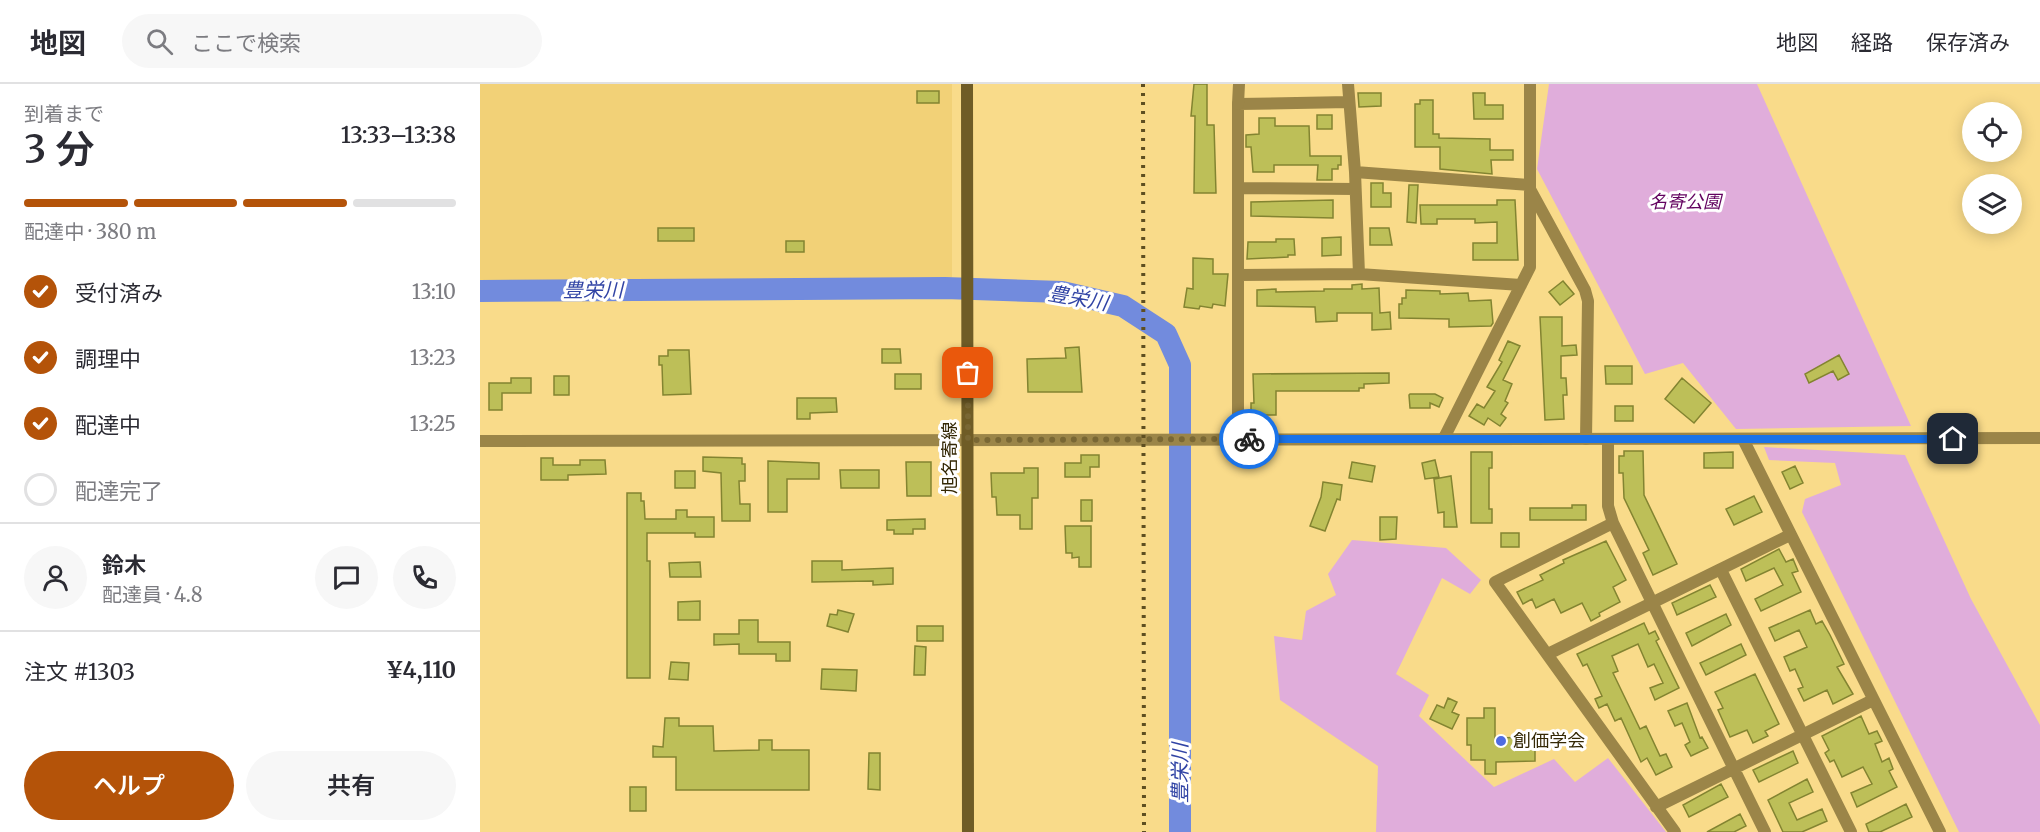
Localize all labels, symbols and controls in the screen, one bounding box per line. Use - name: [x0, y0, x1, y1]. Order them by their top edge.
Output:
- search box: [122, 14, 542, 68]
- text: 地図: [30, 25, 86, 61]
- icon: search: [143, 25, 176, 58]
- text: ここで検索: [191, 29, 301, 57]
- text: 地図: [1776, 29, 1818, 56]
- text: 経路: [1851, 29, 1893, 56]
- text: 保存済み: [1926, 29, 2010, 56]
- text: 到着まで: [24, 101, 104, 126]
- map controls: [1962, 102, 2022, 234]
- button: locate: [1962, 102, 2022, 162]
- text: 13:33–13:38: [341, 121, 456, 149]
- text: 3 分: [24, 125, 95, 174]
- button: layers: [1962, 174, 2022, 234]
- park label: 名寄公園: [1649, 190, 1724, 213]
- text: 配達中 · 380 m: [24, 219, 156, 244]
- icon: check: [24, 275, 57, 308]
- water label: 豊栄川: [563, 277, 625, 302]
- text: 受付済み: [75, 279, 163, 307]
- text: 13:10: [412, 279, 456, 304]
- water label: 豊栄川: [1046, 280, 1112, 315]
- icon: check: [24, 341, 57, 374]
- text: 調理中: [75, 345, 141, 373]
- text: 13:23: [410, 345, 456, 370]
- pin: [942, 347, 993, 398]
- icon: bag: [951, 356, 984, 389]
- icon: check: [24, 407, 57, 440]
- courier: [1219, 409, 1279, 469]
- text: 配達中: [75, 411, 141, 439]
- text: 13:25: [410, 411, 456, 436]
- pin: [1927, 413, 1978, 464]
- street label: 旭名寄線: [938, 422, 961, 494]
- icon: home: [1936, 422, 1969, 455]
- icon: bike: [1233, 423, 1266, 456]
- text: 配達完了: [75, 477, 163, 505]
- button: person: [24, 546, 87, 609]
- button: chat: [315, 546, 378, 609]
- button: phone: [393, 546, 456, 609]
- text: 鈴木: [102, 551, 146, 579]
- text: 配達員 · 4.8: [102, 582, 203, 607]
- text: ¥4,110: [386, 656, 456, 684]
- text: 注文 #1303: [24, 658, 135, 686]
- place label: 創価学会: [1513, 729, 1585, 752]
- marker: 創価学会: [1494, 734, 1508, 748]
- water label: 豊栄川: [1167, 741, 1192, 803]
- button: ヘルプ: [24, 751, 234, 820]
- button: 共有: [246, 751, 456, 820]

